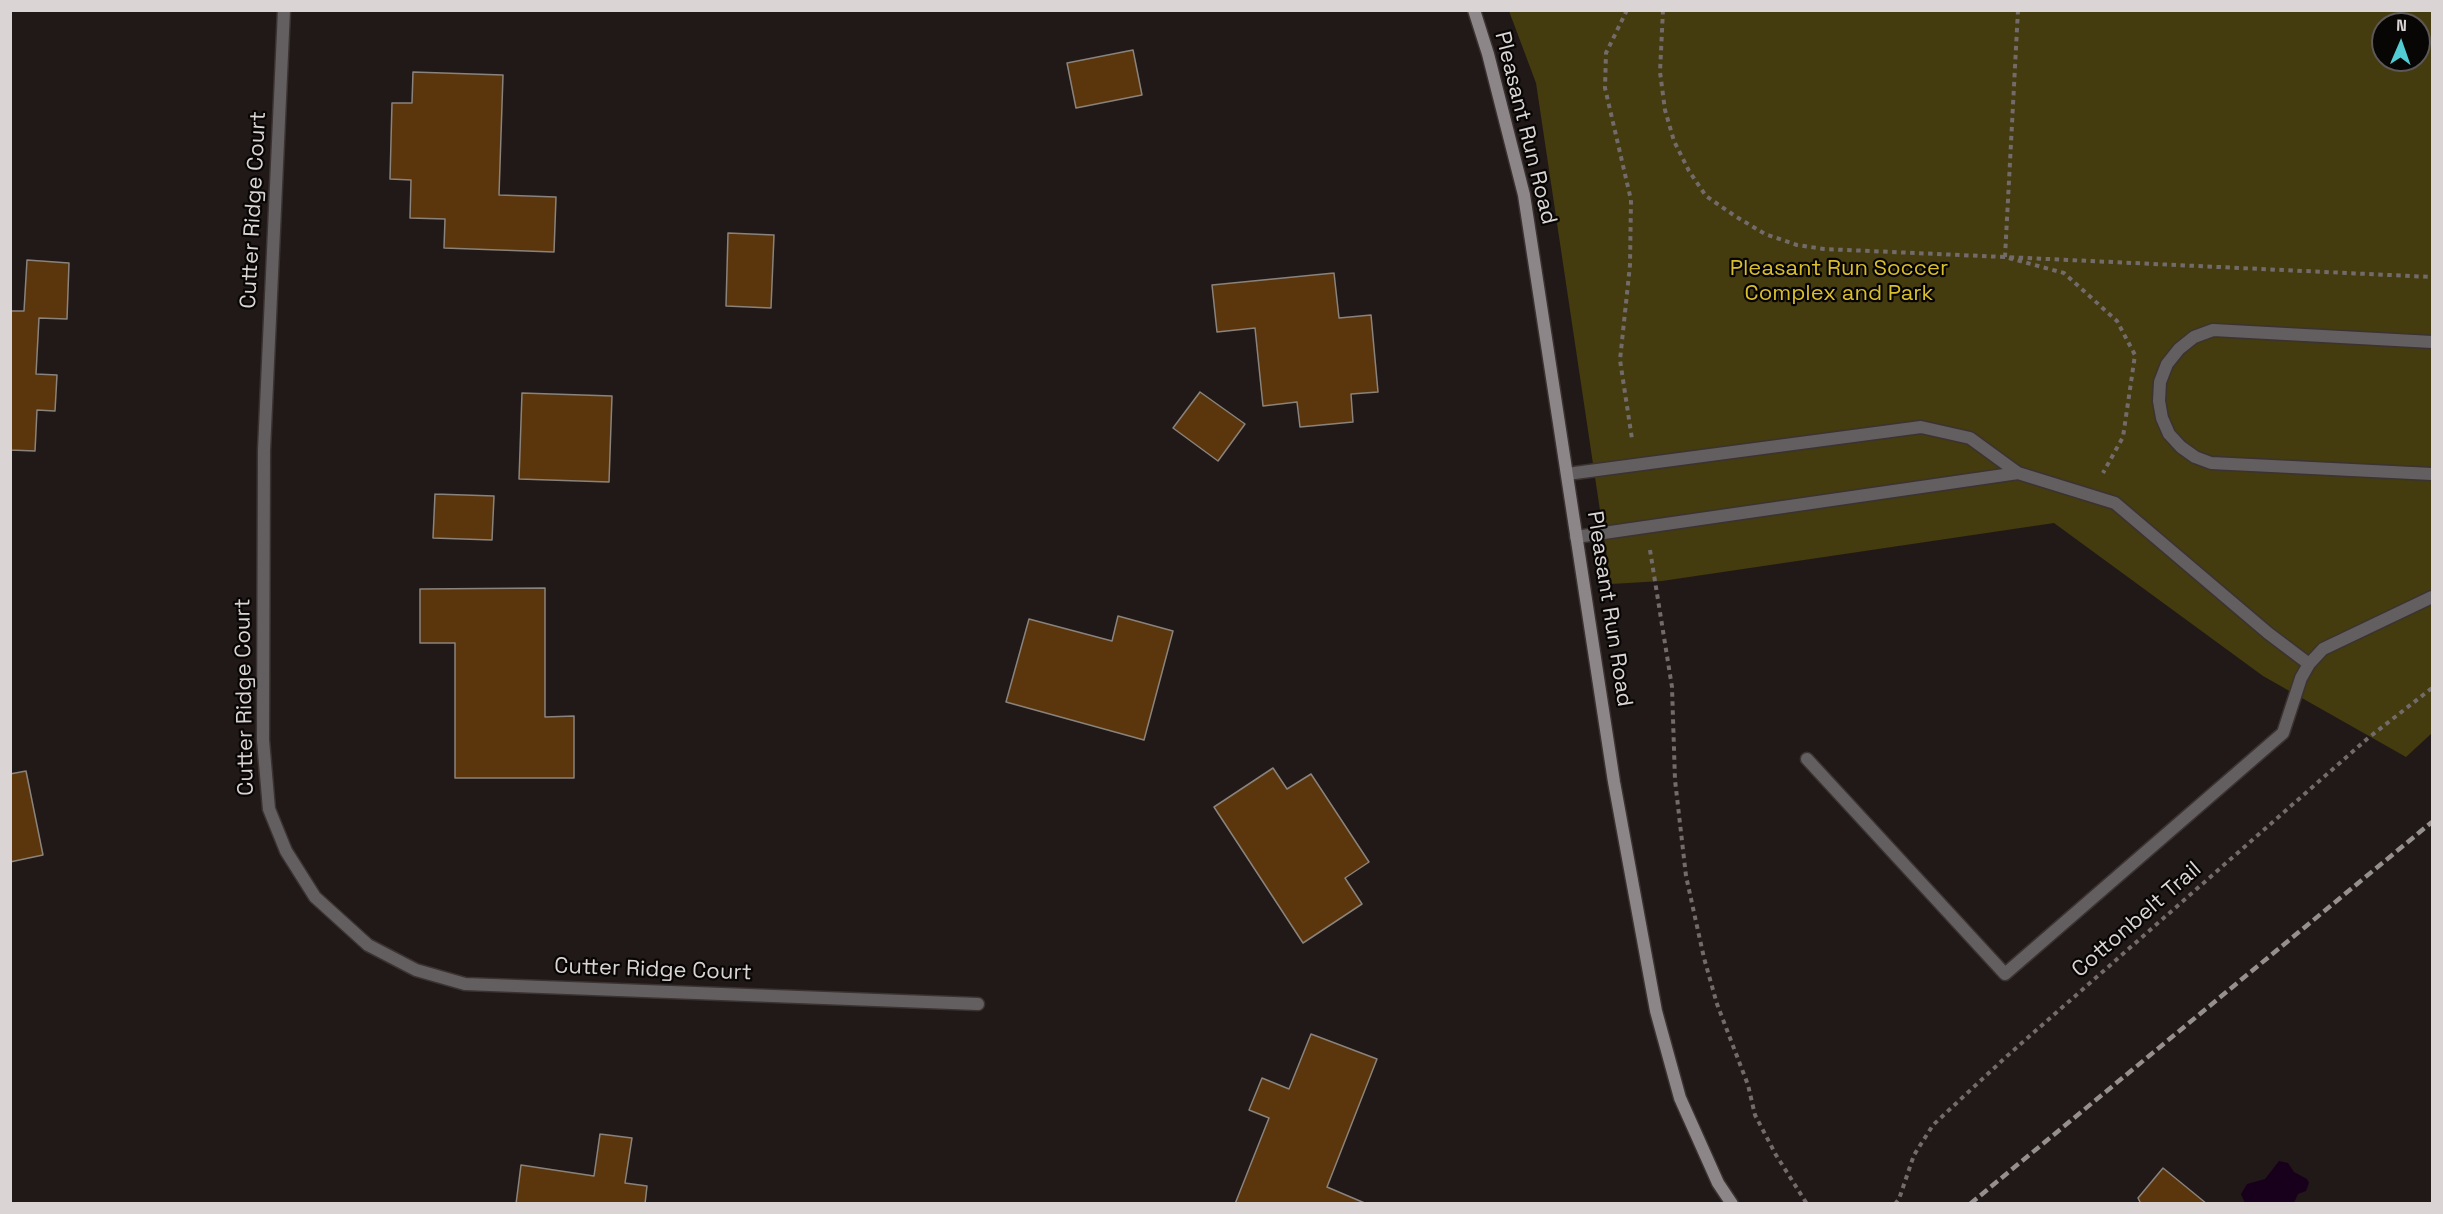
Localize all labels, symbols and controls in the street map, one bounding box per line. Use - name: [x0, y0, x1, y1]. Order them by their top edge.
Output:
- north arrow: [2371, 12, 2431, 72]
- text: N: [2396, 15, 2407, 36]
- street label: Pleasant Run Road: [1488, 29, 1562, 227]
- street label: Cutter Ridge Court: [236, 111, 272, 309]
- park label: Pleasant Run Soccer Complex and Park: [1730, 256, 1948, 308]
- street label: Pleasant Run Road: [1580, 509, 1638, 709]
- street label: Cutter Ridge Court: [230, 598, 260, 796]
- street label: Cottonbelt Trail: [2067, 857, 2207, 983]
- street label: Cutter Ridge Court: [554, 953, 752, 987]

